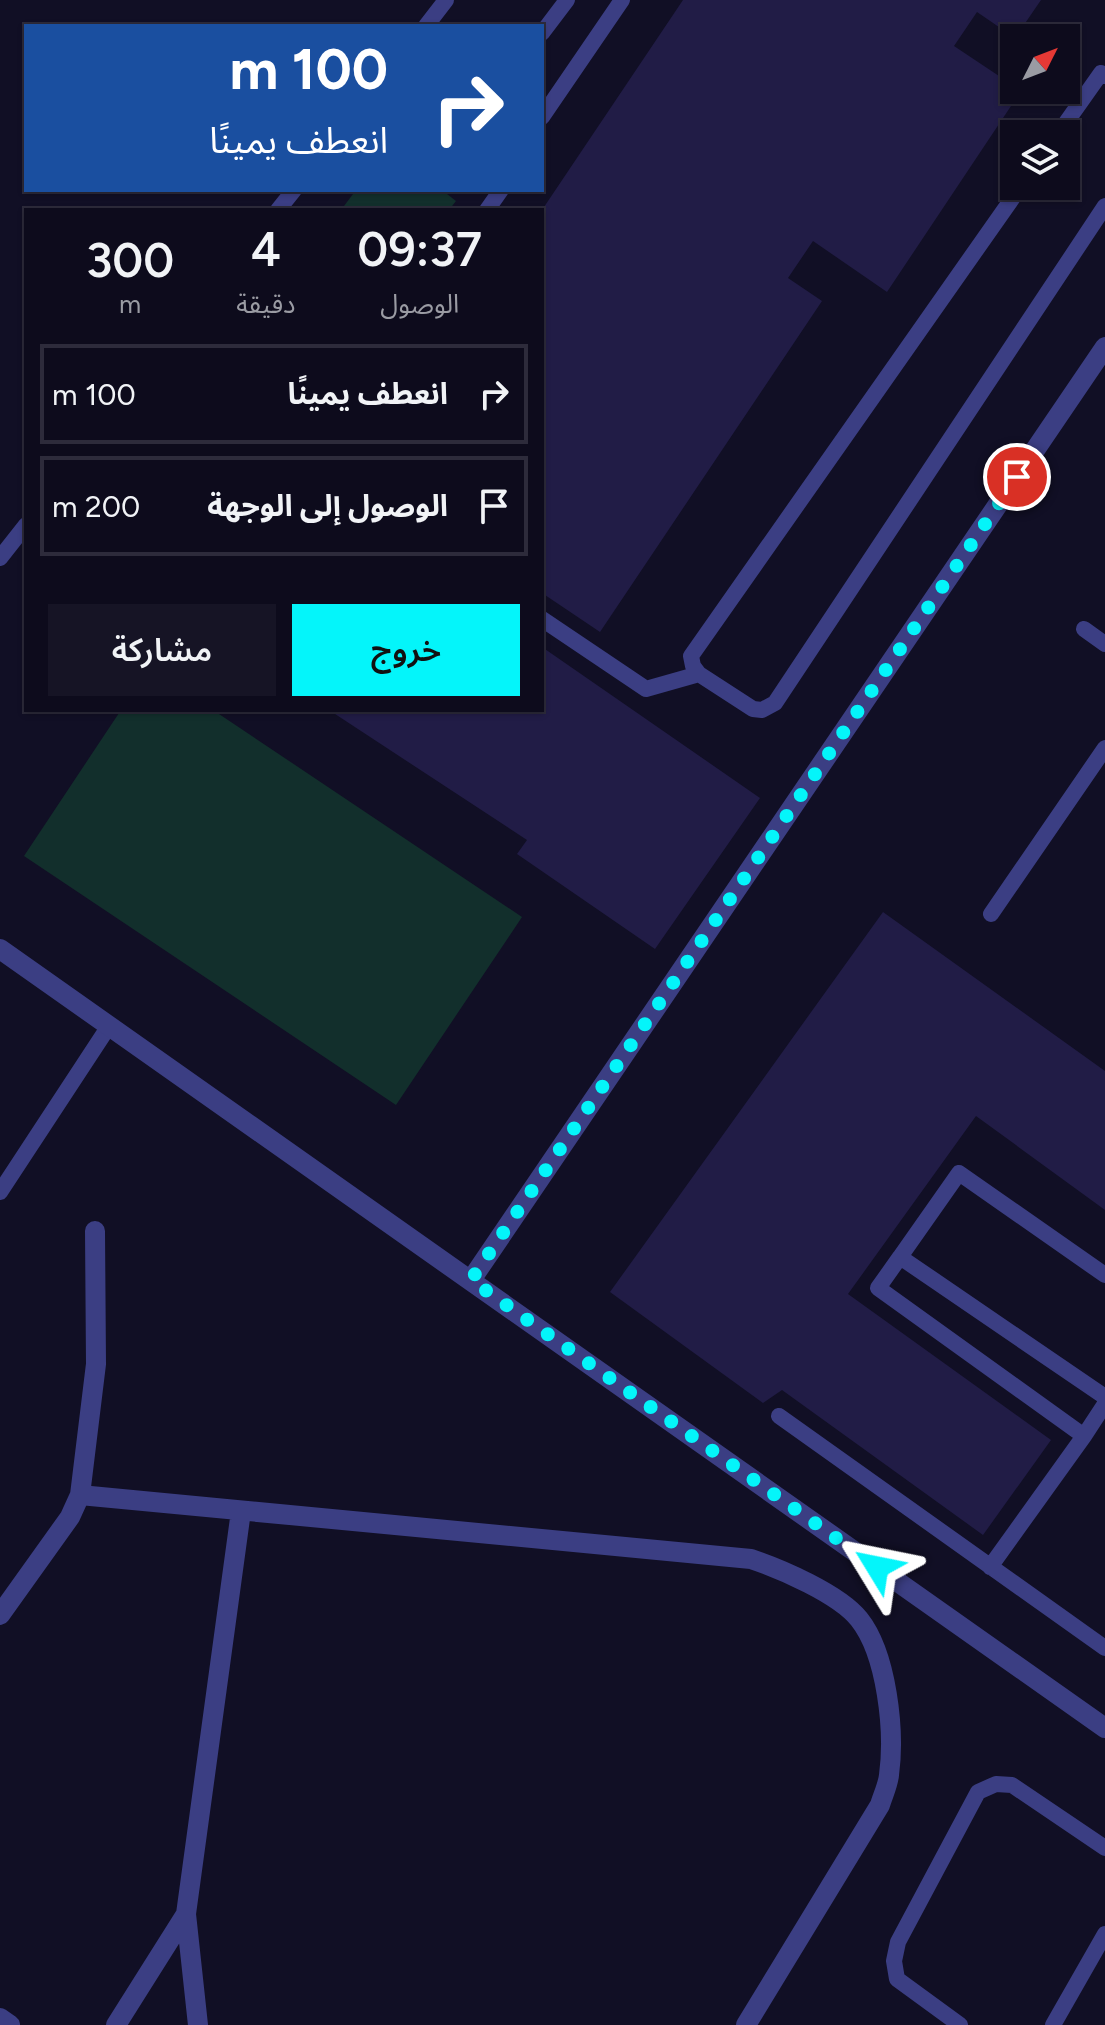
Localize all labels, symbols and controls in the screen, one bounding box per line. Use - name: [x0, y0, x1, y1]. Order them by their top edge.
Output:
- north arrow: [1000, 24, 1080, 104]
- map controls: [1000, 24, 1080, 200]
- text: 100 m: [230, 36, 388, 103]
- icon: right: [416, 56, 520, 160]
- text: انعطف يمينًا: [209, 119, 388, 162]
- button: layers: [1000, 120, 1080, 200]
- text: 4: [251, 220, 281, 278]
- text: 09:37: [357, 220, 482, 278]
- text: 300: [86, 231, 174, 289]
- text: m: [119, 288, 141, 320]
- text: دقيقة: [236, 288, 295, 320]
- text: الوصول: [380, 288, 459, 320]
- icon: right: [472, 372, 516, 416]
- text: انعطف يمينًا: [287, 375, 448, 412]
- text: 100 m: [52, 376, 136, 413]
- pin: [983, 443, 1051, 511]
- icon: arrive: [995, 455, 1039, 499]
- icon: arrive: [472, 484, 516, 528]
- text: الوصول إلى الوجهة: [207, 487, 448, 524]
- text: 200 m: [52, 488, 140, 525]
- button: مشاركة: [48, 604, 276, 696]
- button: خروج: [292, 604, 520, 696]
- position arrow: [835, 1525, 919, 1609]

